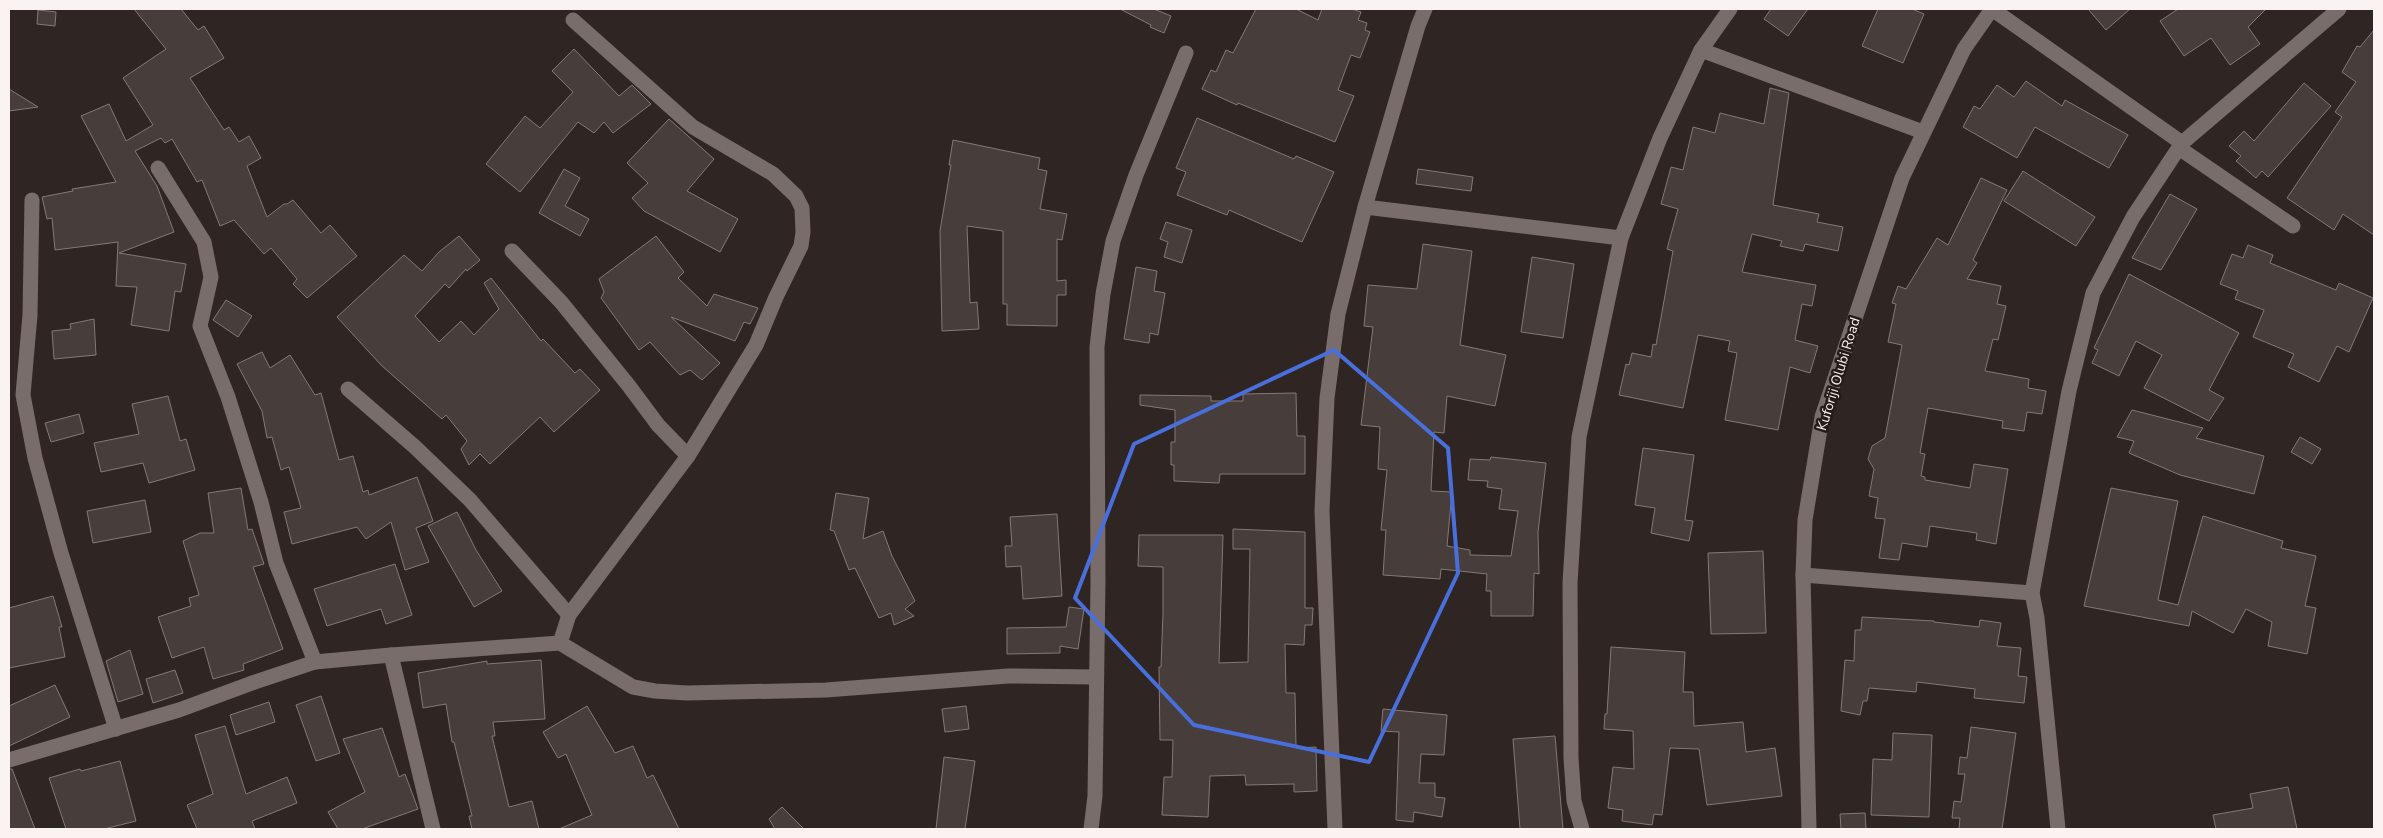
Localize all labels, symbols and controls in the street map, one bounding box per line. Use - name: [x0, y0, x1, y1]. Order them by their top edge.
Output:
- street label: Kuforiji Olubi Road: [1812, 315, 1865, 433]

